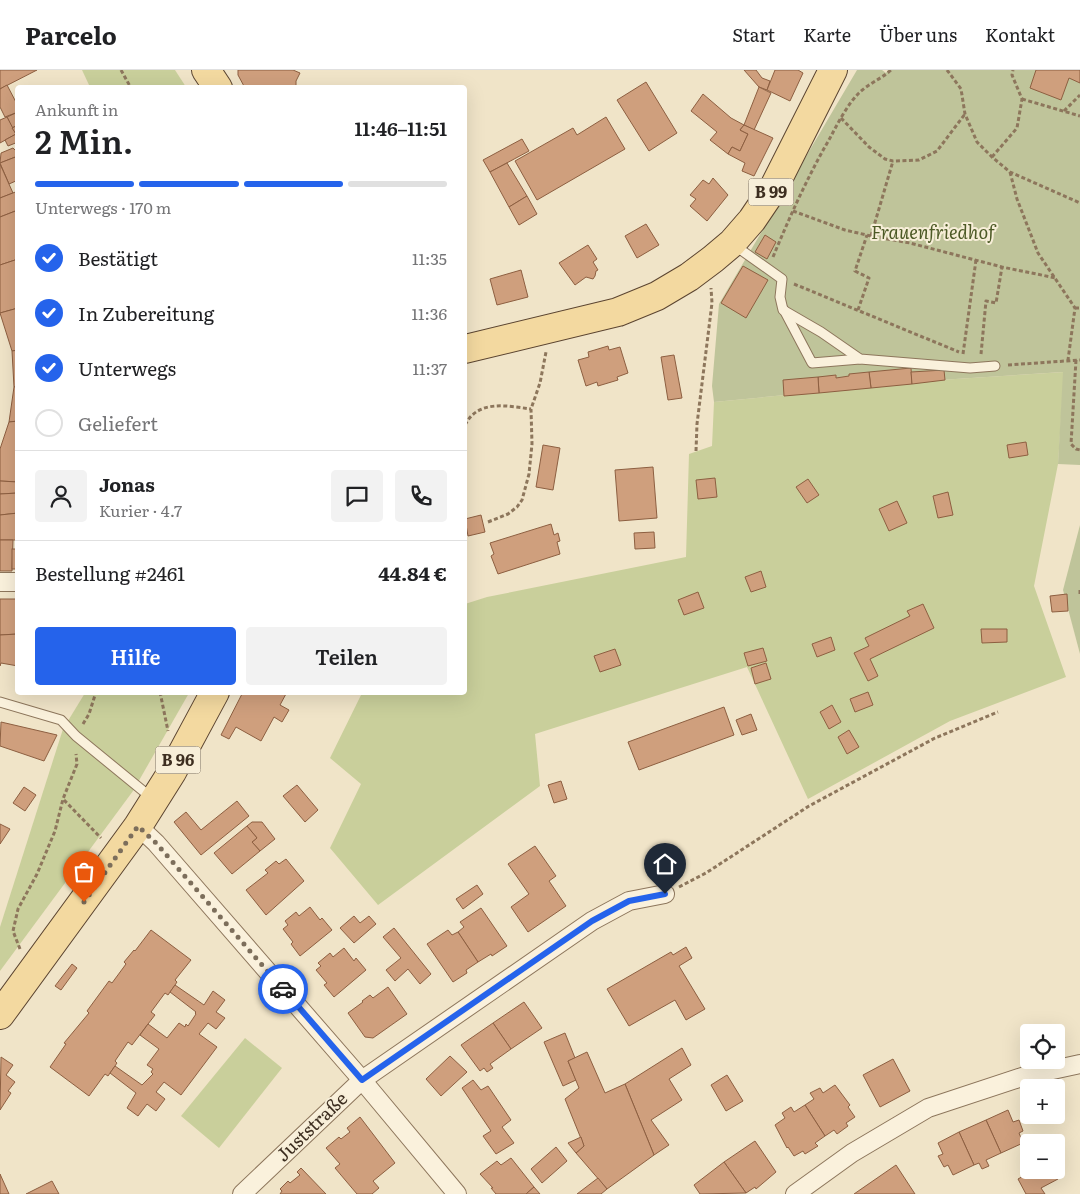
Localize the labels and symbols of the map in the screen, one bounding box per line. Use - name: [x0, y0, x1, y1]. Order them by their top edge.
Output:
- road number: B 99: [748, 178, 794, 206]
- park label: Frauenfriedhof: [871, 218, 997, 245]
- road number: B 96: [156, 746, 200, 774]
- pin: [644, 843, 686, 894]
- pin: [63, 851, 105, 902]
- courier: [258, 964, 308, 1014]
- street label: Juststraße: [269, 1085, 353, 1167]

